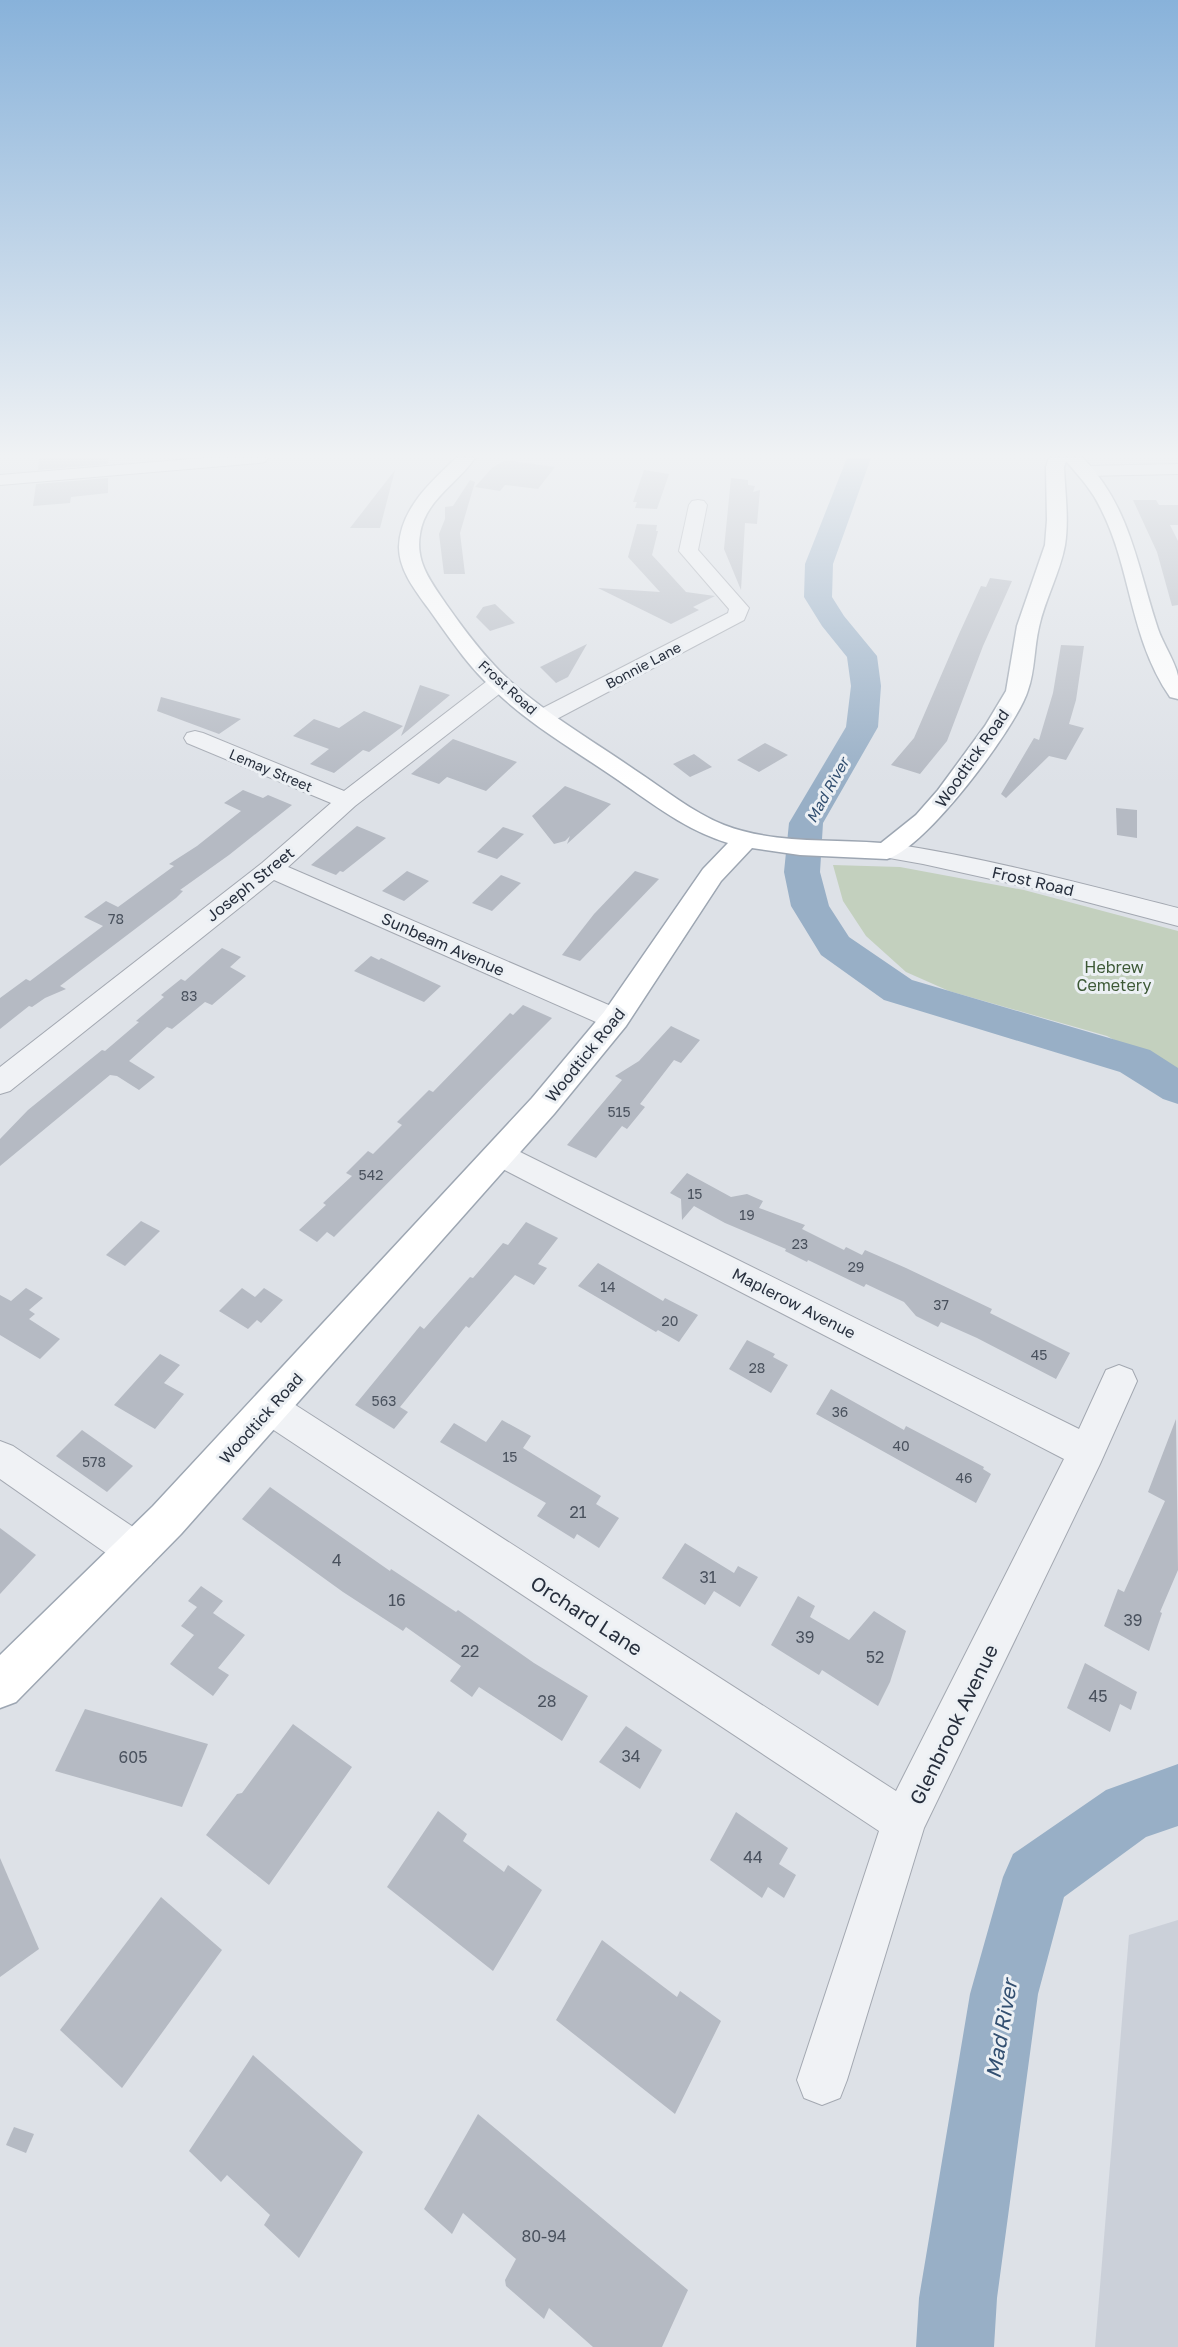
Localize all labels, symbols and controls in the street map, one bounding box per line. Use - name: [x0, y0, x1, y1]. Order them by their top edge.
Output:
- street label: Bonnie Lane: [602, 638, 684, 692]
- street label: Frost Road: [475, 656, 541, 718]
- street label: Woodtick Road: [931, 705, 1013, 811]
- street label: Lemay Street: [227, 745, 315, 795]
- water label: Mad River: [802, 753, 853, 826]
- street label: Joseph Street: [202, 842, 298, 926]
- street label: Frost Road: [990, 862, 1076, 900]
- street label: Sunbeam Avenue: [378, 908, 508, 980]
- house number: 78: [108, 910, 124, 927]
- park label: Hebrew Cemetery: [1077, 957, 1152, 995]
- house number: 83: [181, 987, 197, 1004]
- street label: Woodtick Road: [541, 1004, 629, 1106]
- house number: 515: [607, 1103, 631, 1120]
- house number: 542: [359, 1166, 383, 1183]
- house number: 15: [688, 1185, 702, 1202]
- house number: 19: [739, 1206, 755, 1223]
- house number: 23: [792, 1235, 808, 1252]
- house number: 29: [848, 1258, 864, 1275]
- street label: Maplerow Avenue: [729, 1263, 859, 1343]
- house number: 14: [600, 1278, 616, 1295]
- house number: 37: [933, 1296, 949, 1313]
- house number: 20: [662, 1312, 678, 1329]
- house number: 45: [1031, 1346, 1047, 1363]
- house number: 28: [749, 1359, 765, 1376]
- street label: Woodtick Road: [215, 1368, 307, 1468]
- house number: 563: [372, 1392, 396, 1409]
- house number: 36: [832, 1403, 848, 1420]
- house number: 40: [892, 1437, 910, 1454]
- house number: 15: [503, 1448, 517, 1465]
- house number: 578: [82, 1453, 106, 1470]
- house number: 46: [955, 1469, 973, 1486]
- house number: 21: [569, 1502, 587, 1522]
- house number: 4: [332, 1550, 342, 1570]
- house number: 31: [699, 1567, 717, 1587]
- street label: Orchard Lane: [527, 1570, 647, 1660]
- house number: 16: [388, 1590, 406, 1610]
- house number: 39: [1123, 1610, 1143, 1630]
- house number: 39: [795, 1627, 815, 1647]
- street label: Glenbrook Avenue: [904, 1640, 1002, 1808]
- house number: 22: [461, 1641, 479, 1661]
- house number: 52: [866, 1647, 884, 1667]
- house number: 45: [1088, 1686, 1108, 1706]
- house number: 28: [537, 1691, 557, 1711]
- house number: 34: [621, 1746, 641, 1766]
- house number: 605: [119, 1747, 147, 1767]
- house number: 44: [743, 1847, 763, 1867]
- water label: Mad River: [980, 1975, 1023, 2080]
- house number: 80-94: [521, 2226, 567, 2246]

